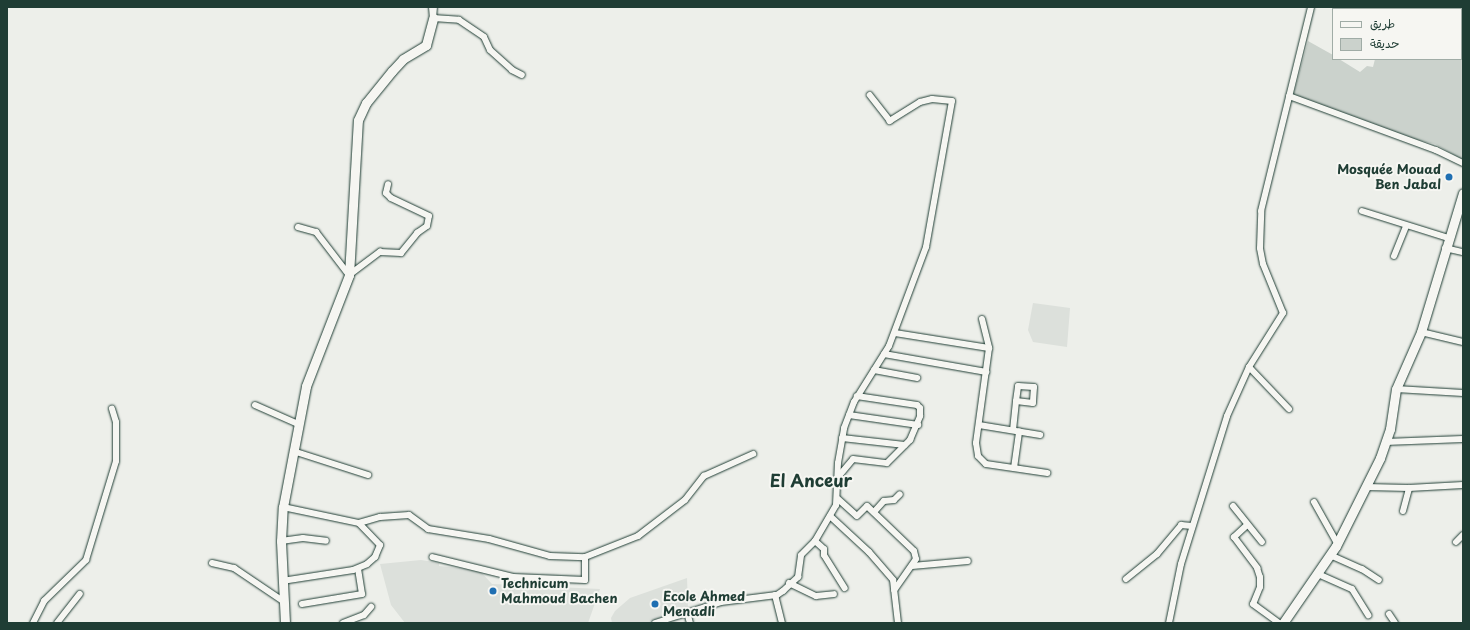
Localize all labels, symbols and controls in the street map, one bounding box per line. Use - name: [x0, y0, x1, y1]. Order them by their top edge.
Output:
- legend: [1332, 8, 1462, 60]
- text: طريق: [1370, 14, 1395, 32]
- text: حديقة: [1370, 34, 1399, 52]
- place label: Mosquée Mouad Ben Jabal: [1336, 162, 1441, 193]
- marker: Mosquée Mouad Ben Jabal: [1444, 172, 1454, 182]
- district label: El Anceur: [770, 471, 852, 491]
- place label: Technicum Mahmoud Bachen: [501, 576, 617, 607]
- marker: Technicum Mahmoud Bachen: [488, 586, 498, 596]
- place label: Ecole Ahmed Menadli: [663, 589, 746, 620]
- marker: Ecole Ahmed Menadli: [650, 599, 660, 609]

